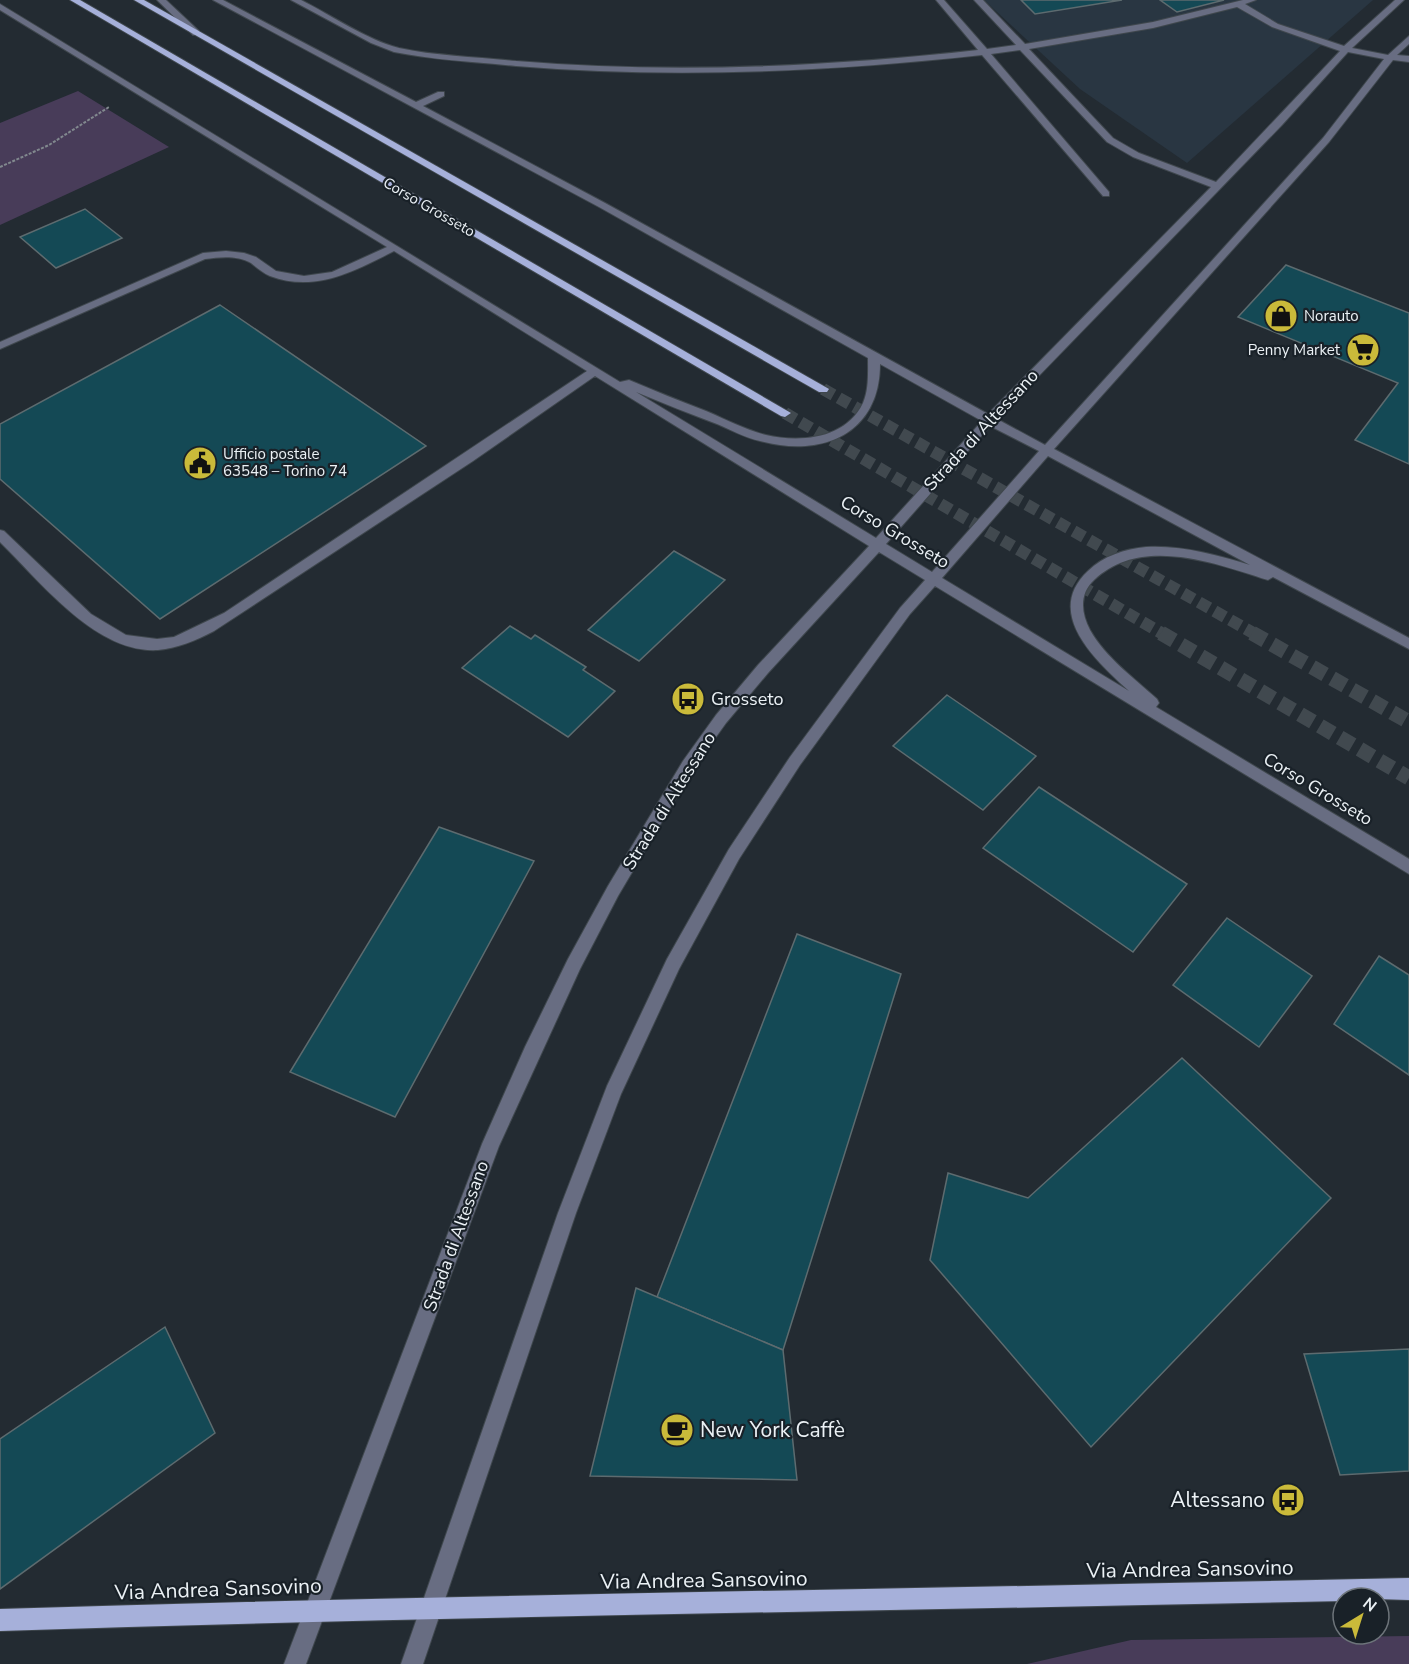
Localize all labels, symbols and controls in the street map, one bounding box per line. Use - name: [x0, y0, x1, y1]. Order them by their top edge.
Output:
- street label: Corso Grosseto: [379, 173, 479, 241]
- shop icon: Norauto: [1263, 298, 1299, 334]
- place label: Norauto: [1304, 306, 1359, 326]
- supermarket icon: Penny Market: [1345, 332, 1381, 368]
- place label: Penny Market: [1248, 340, 1341, 360]
- street label: Strada di Altessano: [918, 364, 1044, 496]
- place label: Ufficio postale 63548 – Torino 74: [223, 444, 347, 481]
- public building icon: Ufficio postale 63548 – Torino 74: [182, 445, 218, 481]
- street label: Corso Grosseto: [836, 490, 954, 574]
- bus stop icon: Grosseto: [670, 681, 706, 717]
- place label: Grosseto: [711, 687, 784, 711]
- street label: Strada di Altessano: [617, 727, 721, 875]
- street label: Corso Grosseto: [1259, 747, 1377, 831]
- street label: Strada di Altessano: [418, 1157, 494, 1315]
- cafe icon: New York Caffè: [659, 1412, 695, 1448]
- place label: New York Caffè: [700, 1416, 845, 1444]
- bus stop icon: Altessano: [1270, 1482, 1306, 1518]
- place label: Altessano: [1170, 1486, 1265, 1514]
- street label: Via Andrea Sansovino: [1085, 1553, 1294, 1585]
- street label: Via Andrea Sansovino: [599, 1564, 808, 1596]
- street label: Via Andrea Sansovino: [113, 1571, 322, 1607]
- north arrow: [1331, 1586, 1391, 1646]
- text: N: [1358, 1593, 1381, 1617]

